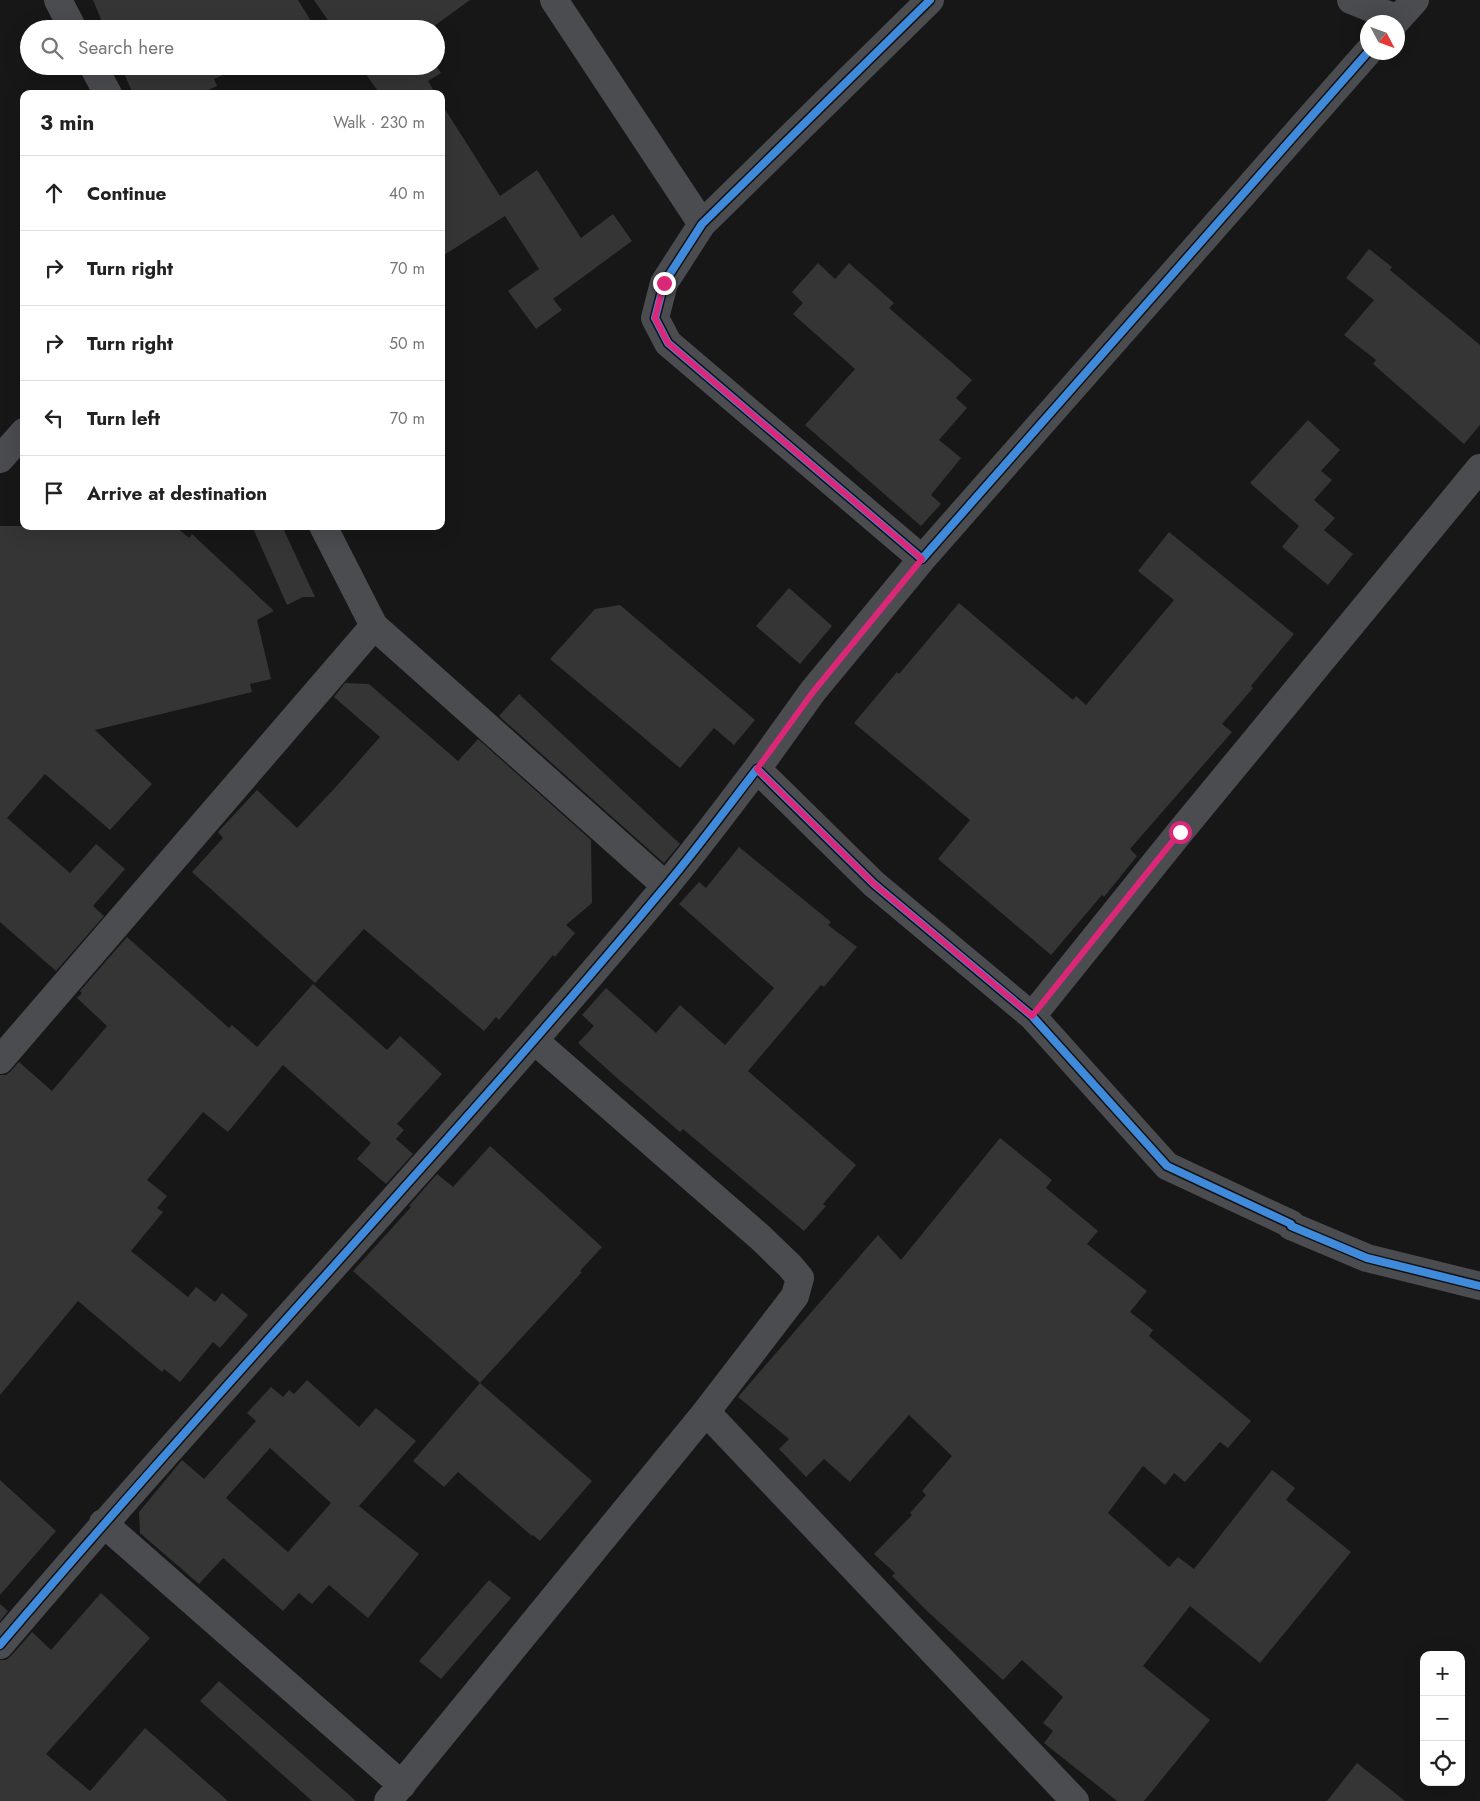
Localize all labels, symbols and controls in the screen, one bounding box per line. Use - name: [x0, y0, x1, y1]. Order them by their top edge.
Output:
- north arrow: [1360, 15, 1405, 60]
- search box: [20, 20, 445, 75]
- icon: search: [38, 34, 66, 62]
- text: Search here: [78, 34, 174, 61]
- text: 3 min: [40, 108, 94, 138]
- text: Walk · 230 m: [333, 111, 425, 134]
- icon: ahead: [40, 179, 68, 207]
- text: Continue: [87, 180, 166, 207]
- text: 40 m: [389, 182, 425, 205]
- icon: right: [40, 254, 68, 282]
- text: Turn right: [87, 255, 173, 282]
- text: 70 m: [390, 257, 425, 280]
- route end: [653, 272, 676, 295]
- icon: right: [40, 329, 68, 357]
- text: Turn right: [87, 330, 173, 357]
- text: 50 m: [389, 332, 425, 355]
- icon: left: [40, 404, 68, 432]
- text: Turn left: [87, 405, 160, 432]
- text: 70 m: [390, 407, 425, 430]
- icon: arrive: [40, 479, 68, 507]
- text: Arrive at destination: [87, 480, 267, 507]
- route start: [1169, 821, 1192, 844]
- map controls: [1420, 1651, 1465, 1786]
- button: +: [1420, 1651, 1465, 1696]
- button: −: [1420, 1696, 1465, 1741]
- button: locate: [1420, 1741, 1465, 1786]

